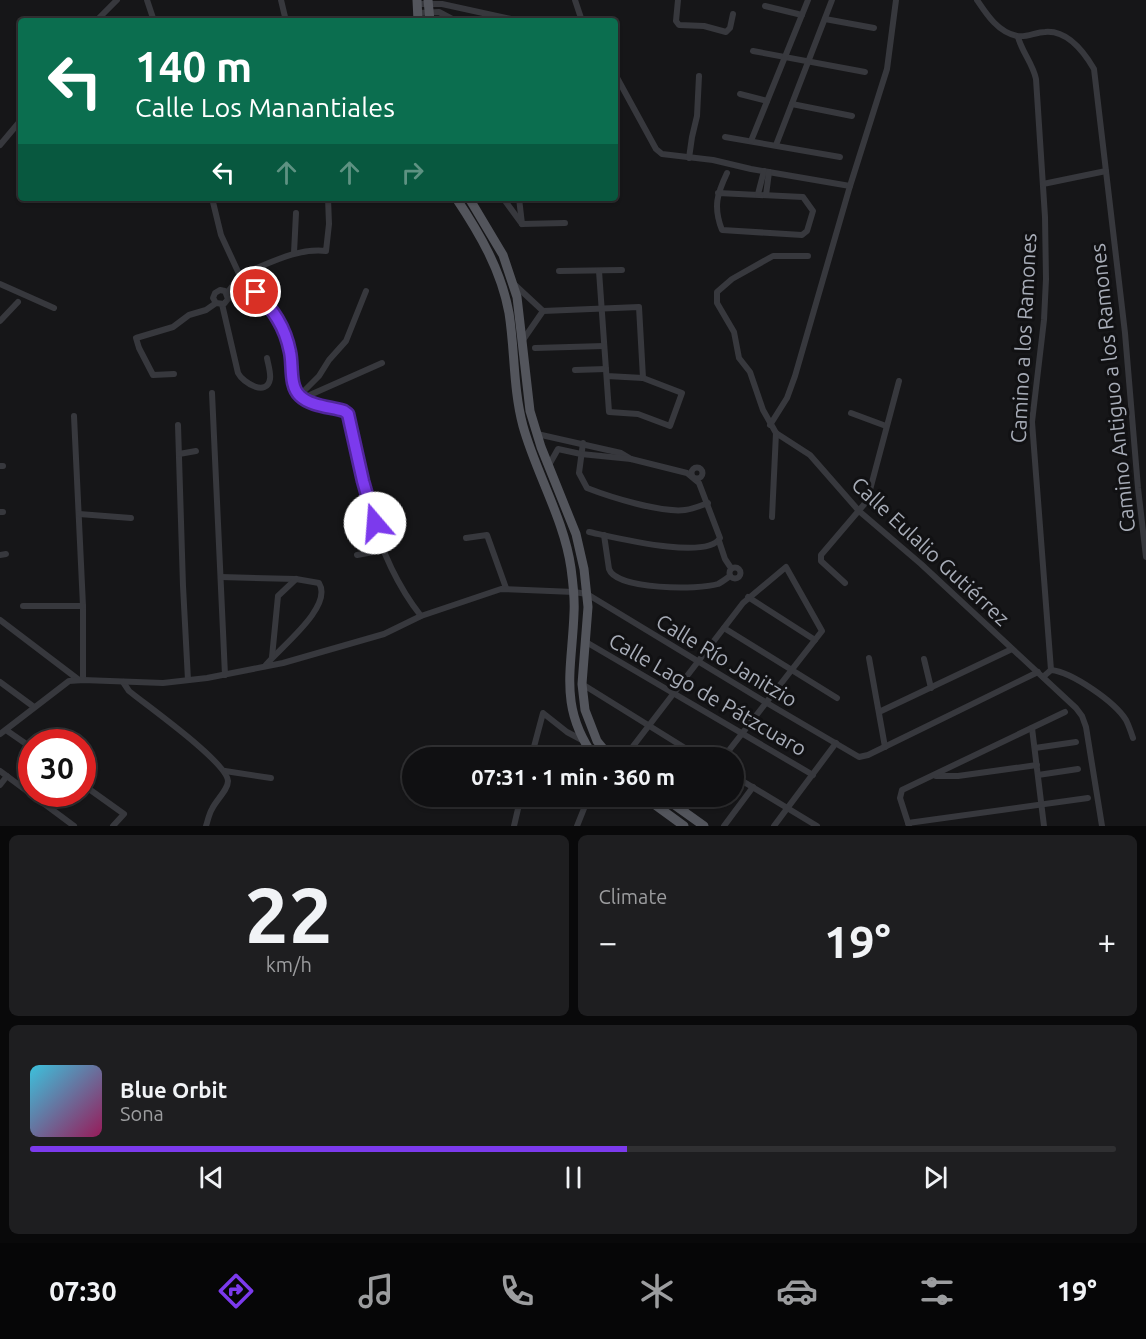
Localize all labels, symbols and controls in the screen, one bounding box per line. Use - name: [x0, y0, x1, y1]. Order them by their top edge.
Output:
- icon: left: [36, 42, 114, 120]
- text: 140 m: [135, 43, 252, 90]
- text: Calle Los Manantiales: [135, 92, 395, 122]
- icon: left: [207, 156, 240, 189]
- icon: ahead: [270, 156, 303, 189]
- icon: ahead: [333, 156, 366, 189]
- icon: right: [396, 156, 429, 189]
- street label: Camino a los Ramones: [1006, 232, 1040, 444]
- street label: Camino Antiguo a los Ramones: [1085, 242, 1139, 534]
- pin: [230, 266, 281, 317]
- icon: arrive: [239, 275, 272, 308]
- street label: Calle Eulalio Gutiérrez: [847, 472, 1015, 630]
- position arrow: [343, 491, 407, 555]
- street label: Calle Río Janitzio: [652, 609, 802, 711]
- street label: Calle Lago de Pátzcuaro: [605, 628, 811, 760]
- speed limit sign: 30: [18, 729, 96, 807]
- text: 07:31 · 1 min · 360 m: [471, 764, 675, 789]
- text: 22: [245, 870, 333, 958]
- text: Climate: [599, 885, 667, 908]
- text: 19°: [824, 916, 891, 967]
- text: −: [599, 923, 617, 960]
- text: +: [1097, 923, 1116, 960]
- text: km/h: [266, 953, 312, 976]
- text: Blue Orbit: [120, 1077, 227, 1102]
- text: Sona: [120, 1102, 164, 1125]
- icon: previous: [195, 1161, 228, 1194]
- icon: pause: [557, 1161, 590, 1194]
- icon: next: [919, 1161, 952, 1194]
- icon: directions: [215, 1270, 257, 1312]
- icon: music: [355, 1270, 397, 1312]
- icon: phone: [496, 1270, 538, 1312]
- icon: climate: [636, 1270, 678, 1312]
- icon: car: [776, 1270, 818, 1312]
- icon: filters: [916, 1270, 958, 1312]
- text: 07:30: [49, 1276, 117, 1306]
- text: 19°: [1057, 1276, 1097, 1306]

